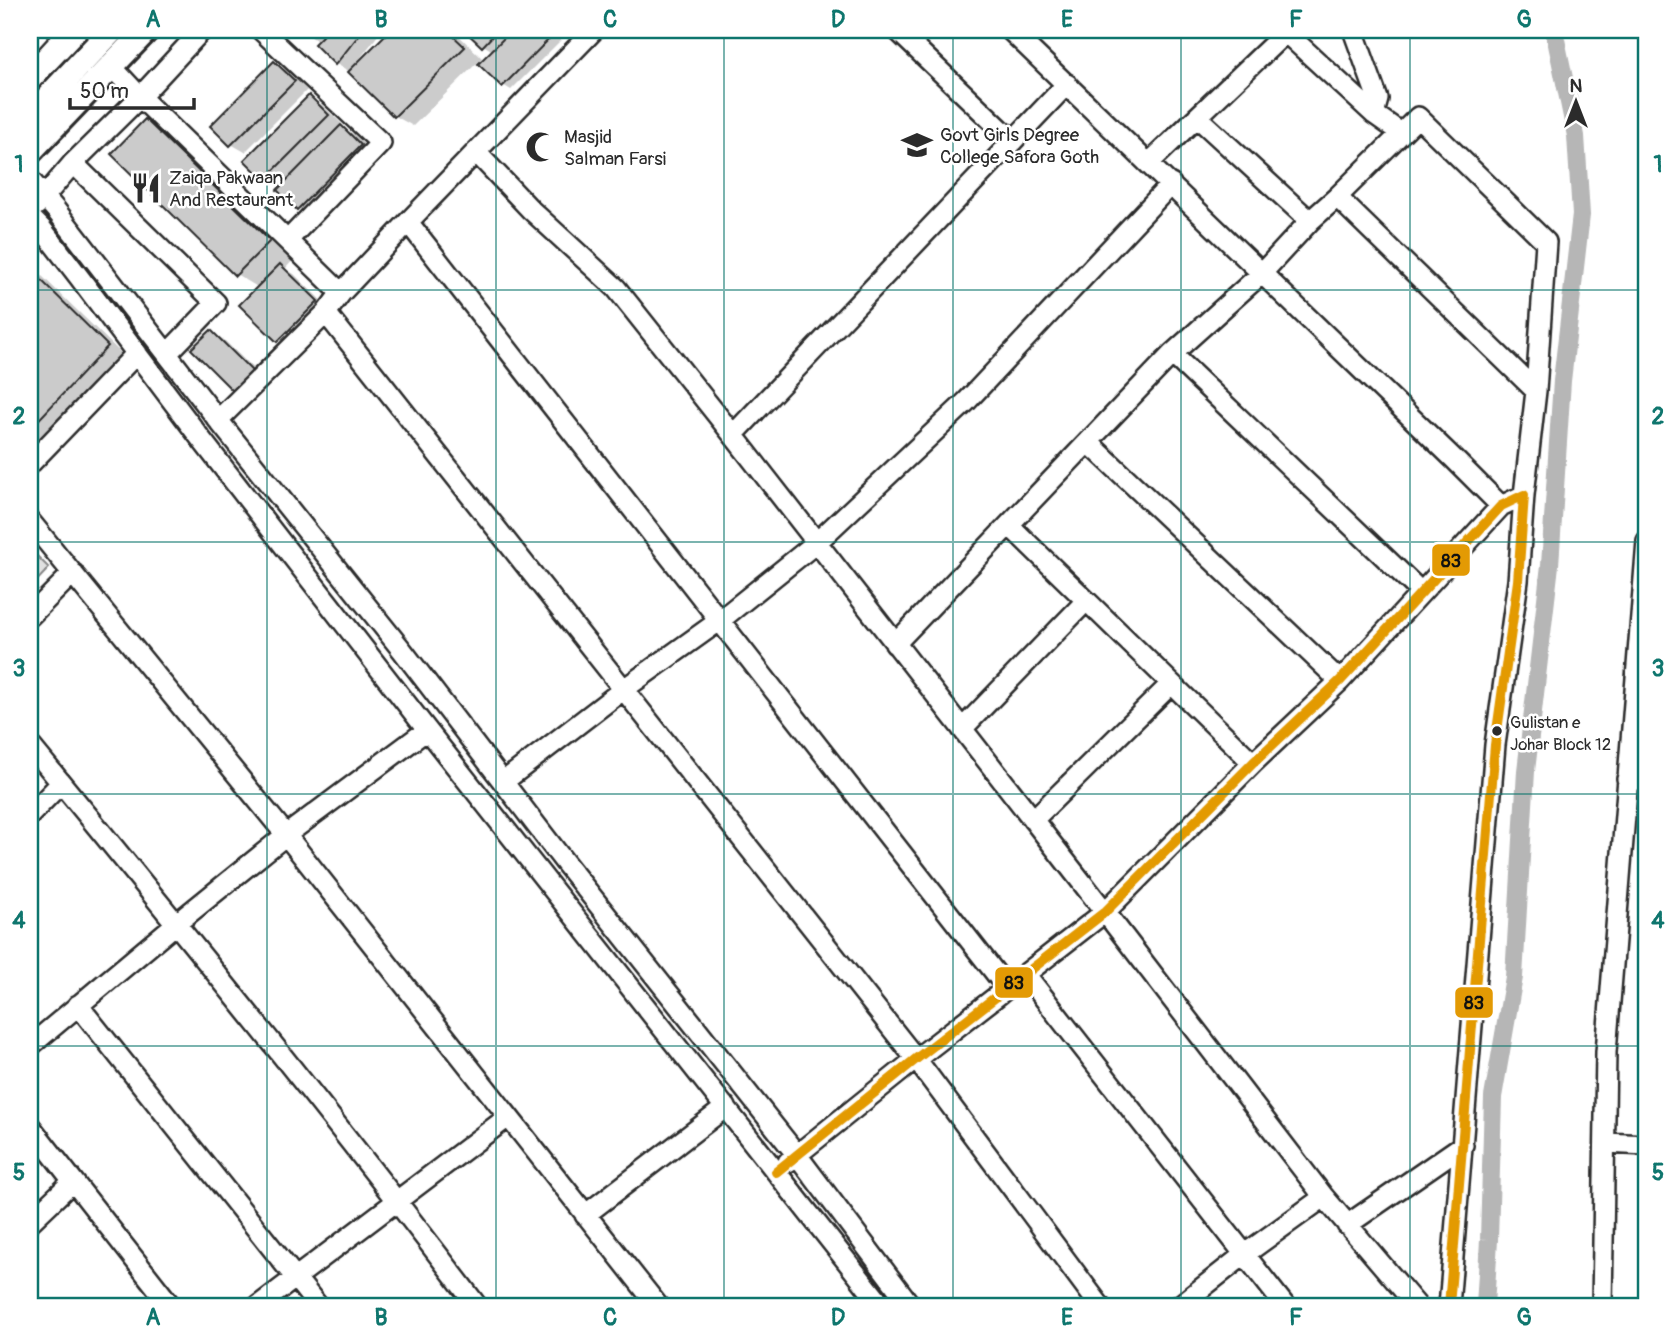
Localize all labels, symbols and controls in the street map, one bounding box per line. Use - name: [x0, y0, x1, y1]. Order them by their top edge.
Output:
- text: A: [146, 5, 161, 34]
- text: B: [374, 5, 388, 34]
- text: C: [603, 5, 617, 34]
- text: D: [831, 5, 845, 34]
- text: E: [1061, 5, 1073, 34]
- text: F: [1289, 5, 1303, 34]
- text: G: [1516, 5, 1532, 34]
- scale bar: [70, 66, 194, 110]
- north arrow: [1540, 66, 1610, 136]
- text: N: [1570, 74, 1583, 98]
- text: 50 m: [80, 78, 129, 105]
- place label: Govt Girls Degree College Safora Goth: [940, 123, 1099, 169]
- place label: Masjid Salman Farsi: [564, 125, 666, 171]
- school or university icon: Govt Girls Degree College Safora Goth: [900, 128, 934, 162]
- mosque icon: Masjid Salman Farsi: [524, 130, 558, 164]
- text: 1: [15, 150, 24, 179]
- text: 1: [1654, 150, 1663, 179]
- place label: Zaiqa Pakwaan And Restaurant: [169, 166, 294, 212]
- restaurant icon: Zaiqa Pakwaan And Restaurant: [129, 171, 163, 205]
- text: 2: [13, 402, 26, 431]
- text: 2: [1652, 402, 1665, 431]
- line badge: 83: [1431, 543, 1471, 577]
- text: 83: [1441, 549, 1461, 573]
- text: 3: [13, 654, 25, 683]
- text: 3: [1652, 654, 1664, 683]
- place label: Gulistan e Johar Block 12: [1510, 712, 1611, 755]
- marker: Gulistan e Johar Block 12: [1490, 724, 1504, 738]
- text: 4: [12, 906, 26, 935]
- text: 4: [1651, 906, 1665, 935]
- line badge: 83: [994, 966, 1034, 999]
- text: 83: [1004, 971, 1024, 995]
- line badge: 83: [1454, 986, 1494, 1019]
- text: 83: [1464, 991, 1484, 1015]
- text: 5: [13, 1158, 25, 1187]
- text: 5: [1652, 1158, 1664, 1187]
- text: A: [146, 1303, 161, 1332]
- text: B: [374, 1303, 388, 1332]
- text: C: [603, 1303, 617, 1332]
- text: D: [831, 1303, 845, 1332]
- text: E: [1061, 1303, 1073, 1332]
- text: F: [1289, 1303, 1303, 1332]
- text: G: [1516, 1303, 1532, 1332]

